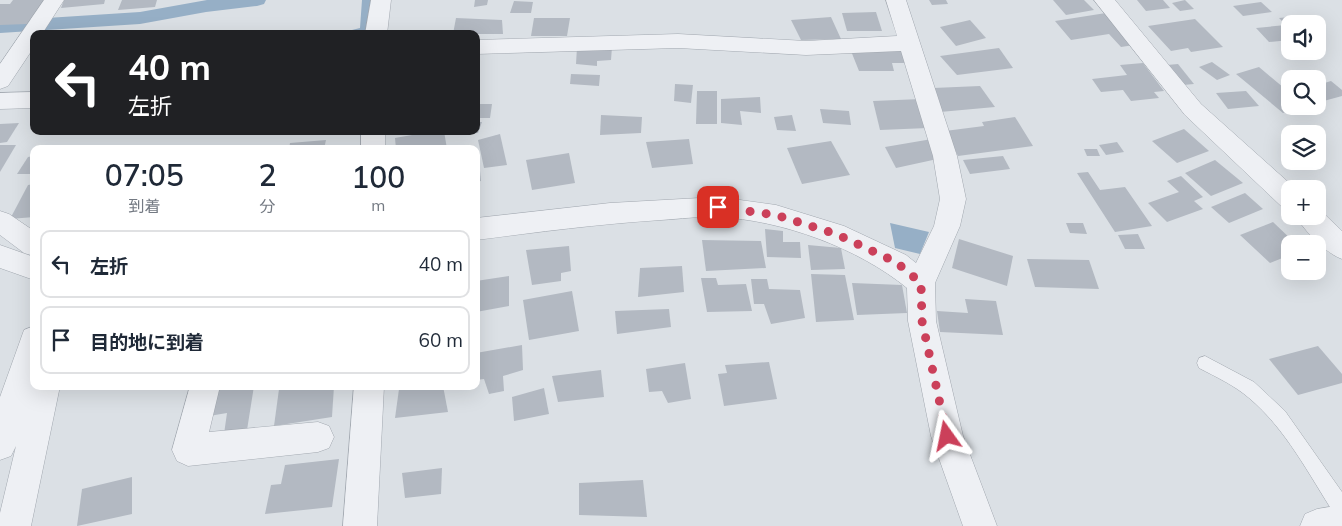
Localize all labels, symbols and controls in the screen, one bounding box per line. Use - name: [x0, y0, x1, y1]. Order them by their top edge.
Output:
- map controls: [1281, 15, 1326, 280]
- button: sound: [1281, 15, 1326, 60]
- text: 40 m: [128, 45, 211, 89]
- icon: left: [45, 50, 110, 115]
- button: search: [1281, 70, 1326, 115]
- text: 左折: [128, 92, 172, 120]
- button: layers: [1281, 125, 1326, 170]
- text: 07:05: [105, 156, 184, 194]
- text: 2: [259, 156, 277, 194]
- text: 100: [351, 158, 405, 196]
- button: +: [1281, 180, 1326, 225]
- pin: [697, 186, 739, 228]
- icon: arrive: [704, 193, 732, 221]
- text: m: [371, 195, 385, 215]
- text: 到着: [128, 196, 160, 216]
- text: 分: [260, 196, 276, 216]
- button: −: [1281, 235, 1326, 280]
- icon: left: [47, 250, 75, 278]
- text: 40 m: [419, 252, 463, 276]
- text: 左折: [90, 254, 128, 278]
- icon: arrive: [47, 326, 75, 354]
- text: 60 m: [419, 328, 463, 352]
- text: 目的地に到着: [90, 330, 204, 354]
- position arrow: [920, 409, 972, 461]

